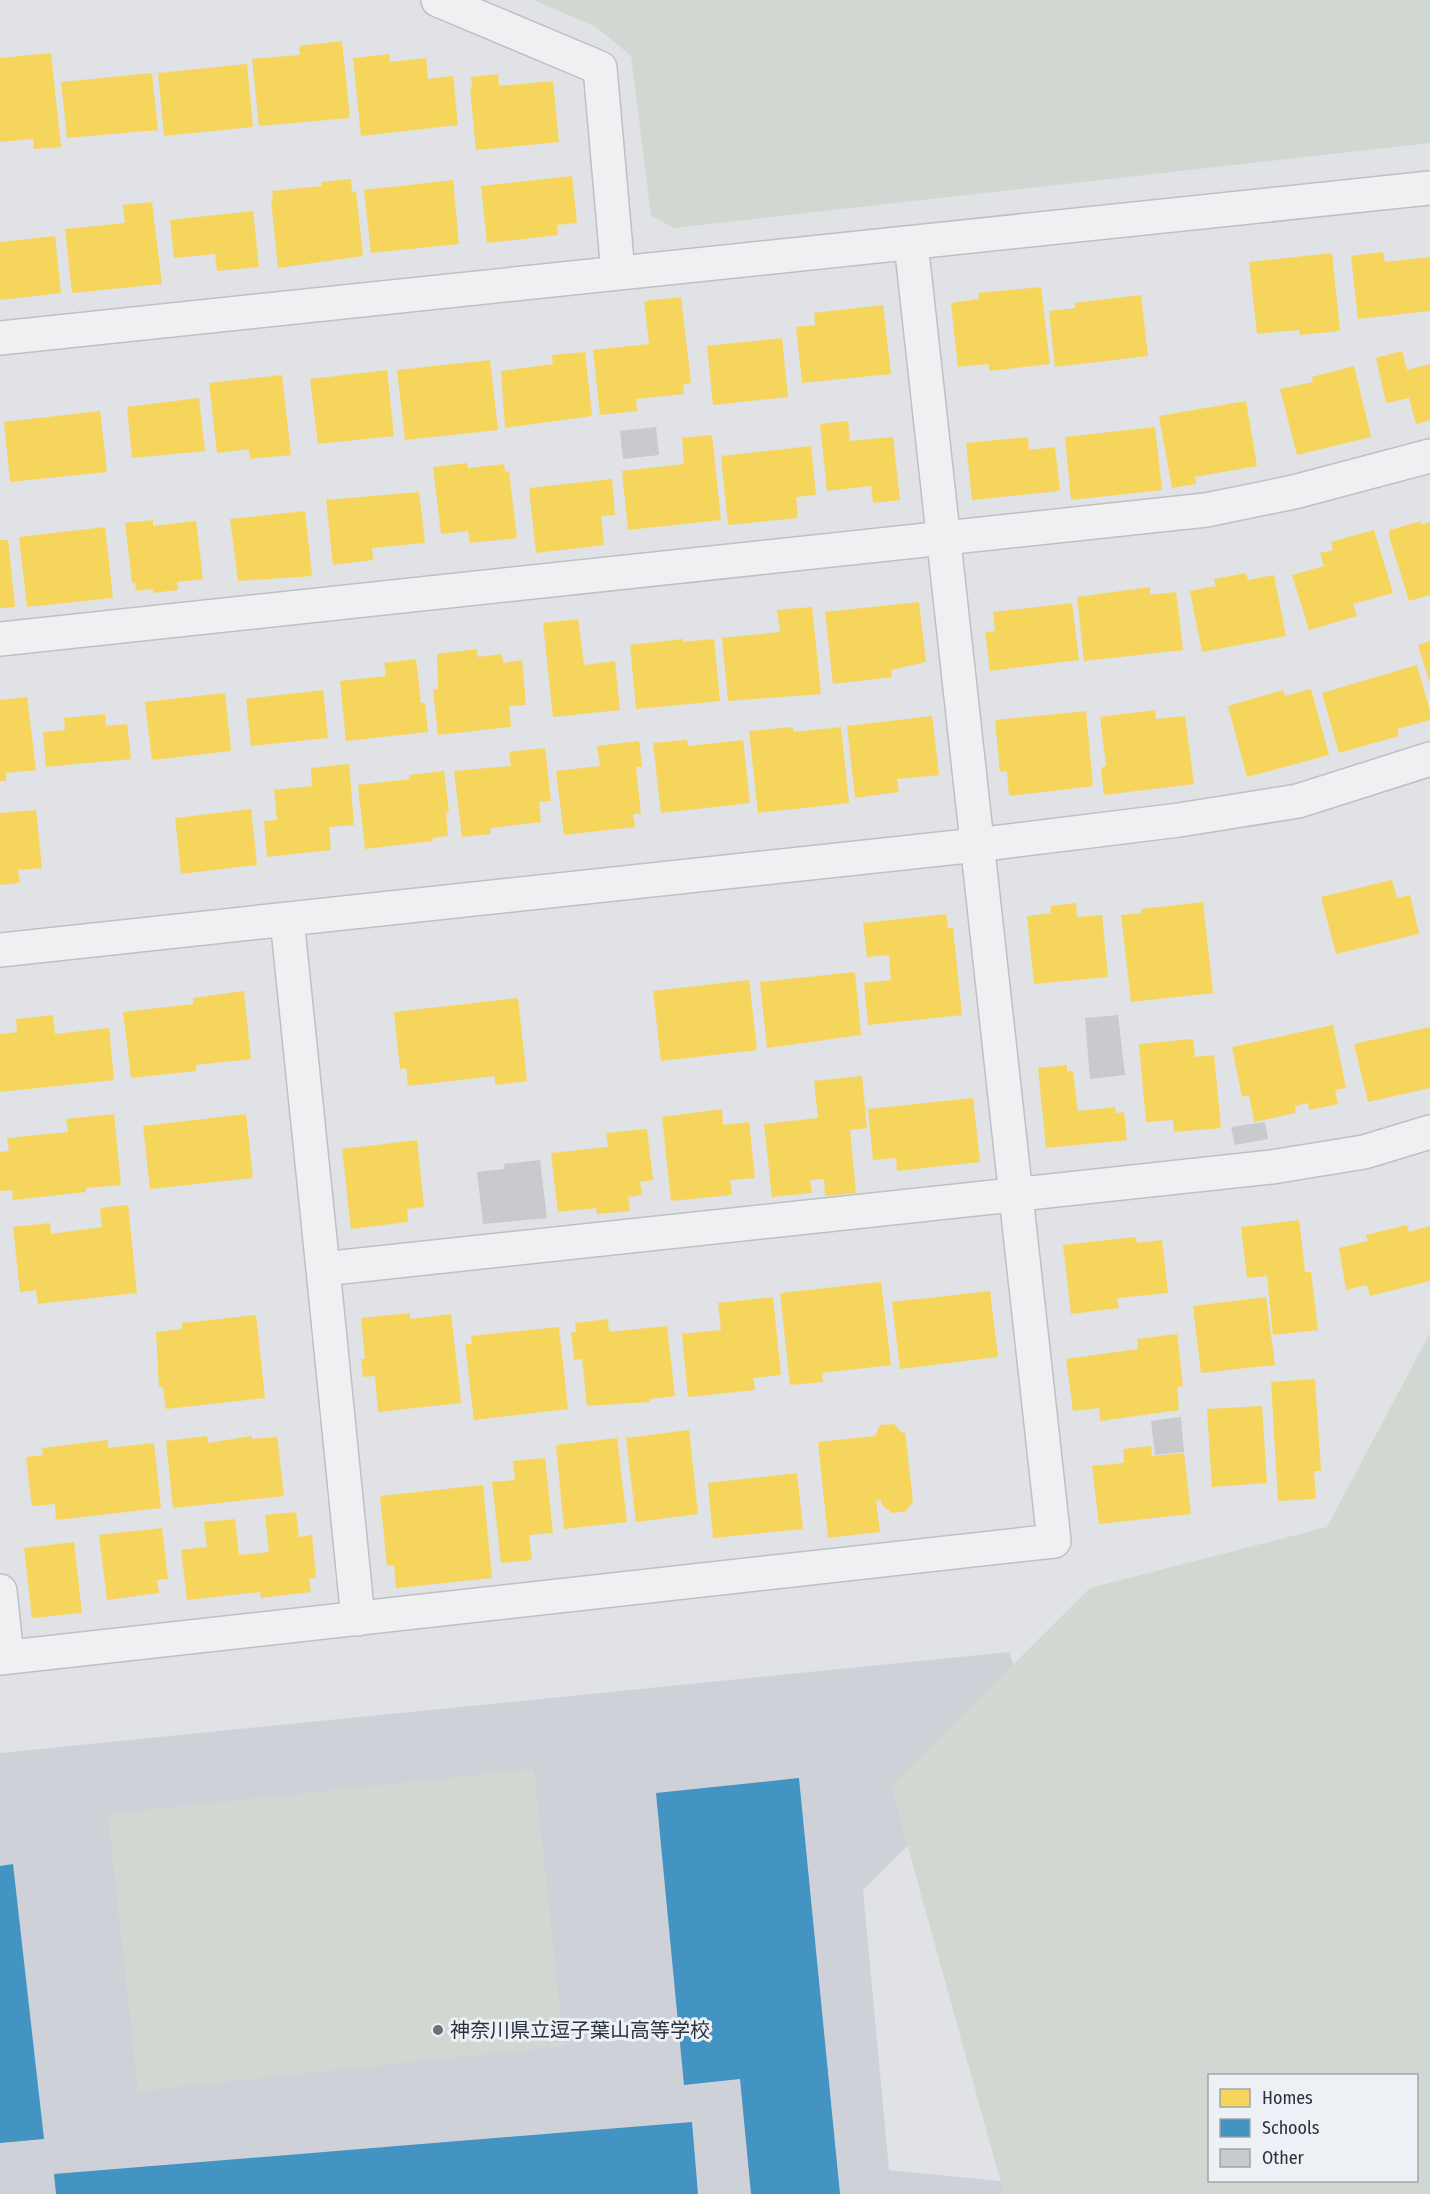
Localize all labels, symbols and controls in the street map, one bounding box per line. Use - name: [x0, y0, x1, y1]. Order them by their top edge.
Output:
- place label: 神奈川県立逗子葉山高等学校: [450, 2018, 710, 2042]
- marker: 神奈川県立逗子葉山高等学校: [431, 2023, 445, 2037]
- legend: [1208, 2074, 1418, 2182]
- text: Homes: [1262, 2087, 1313, 2109]
- text: Schools: [1262, 2117, 1320, 2139]
- text: Other: [1262, 2147, 1305, 2169]

